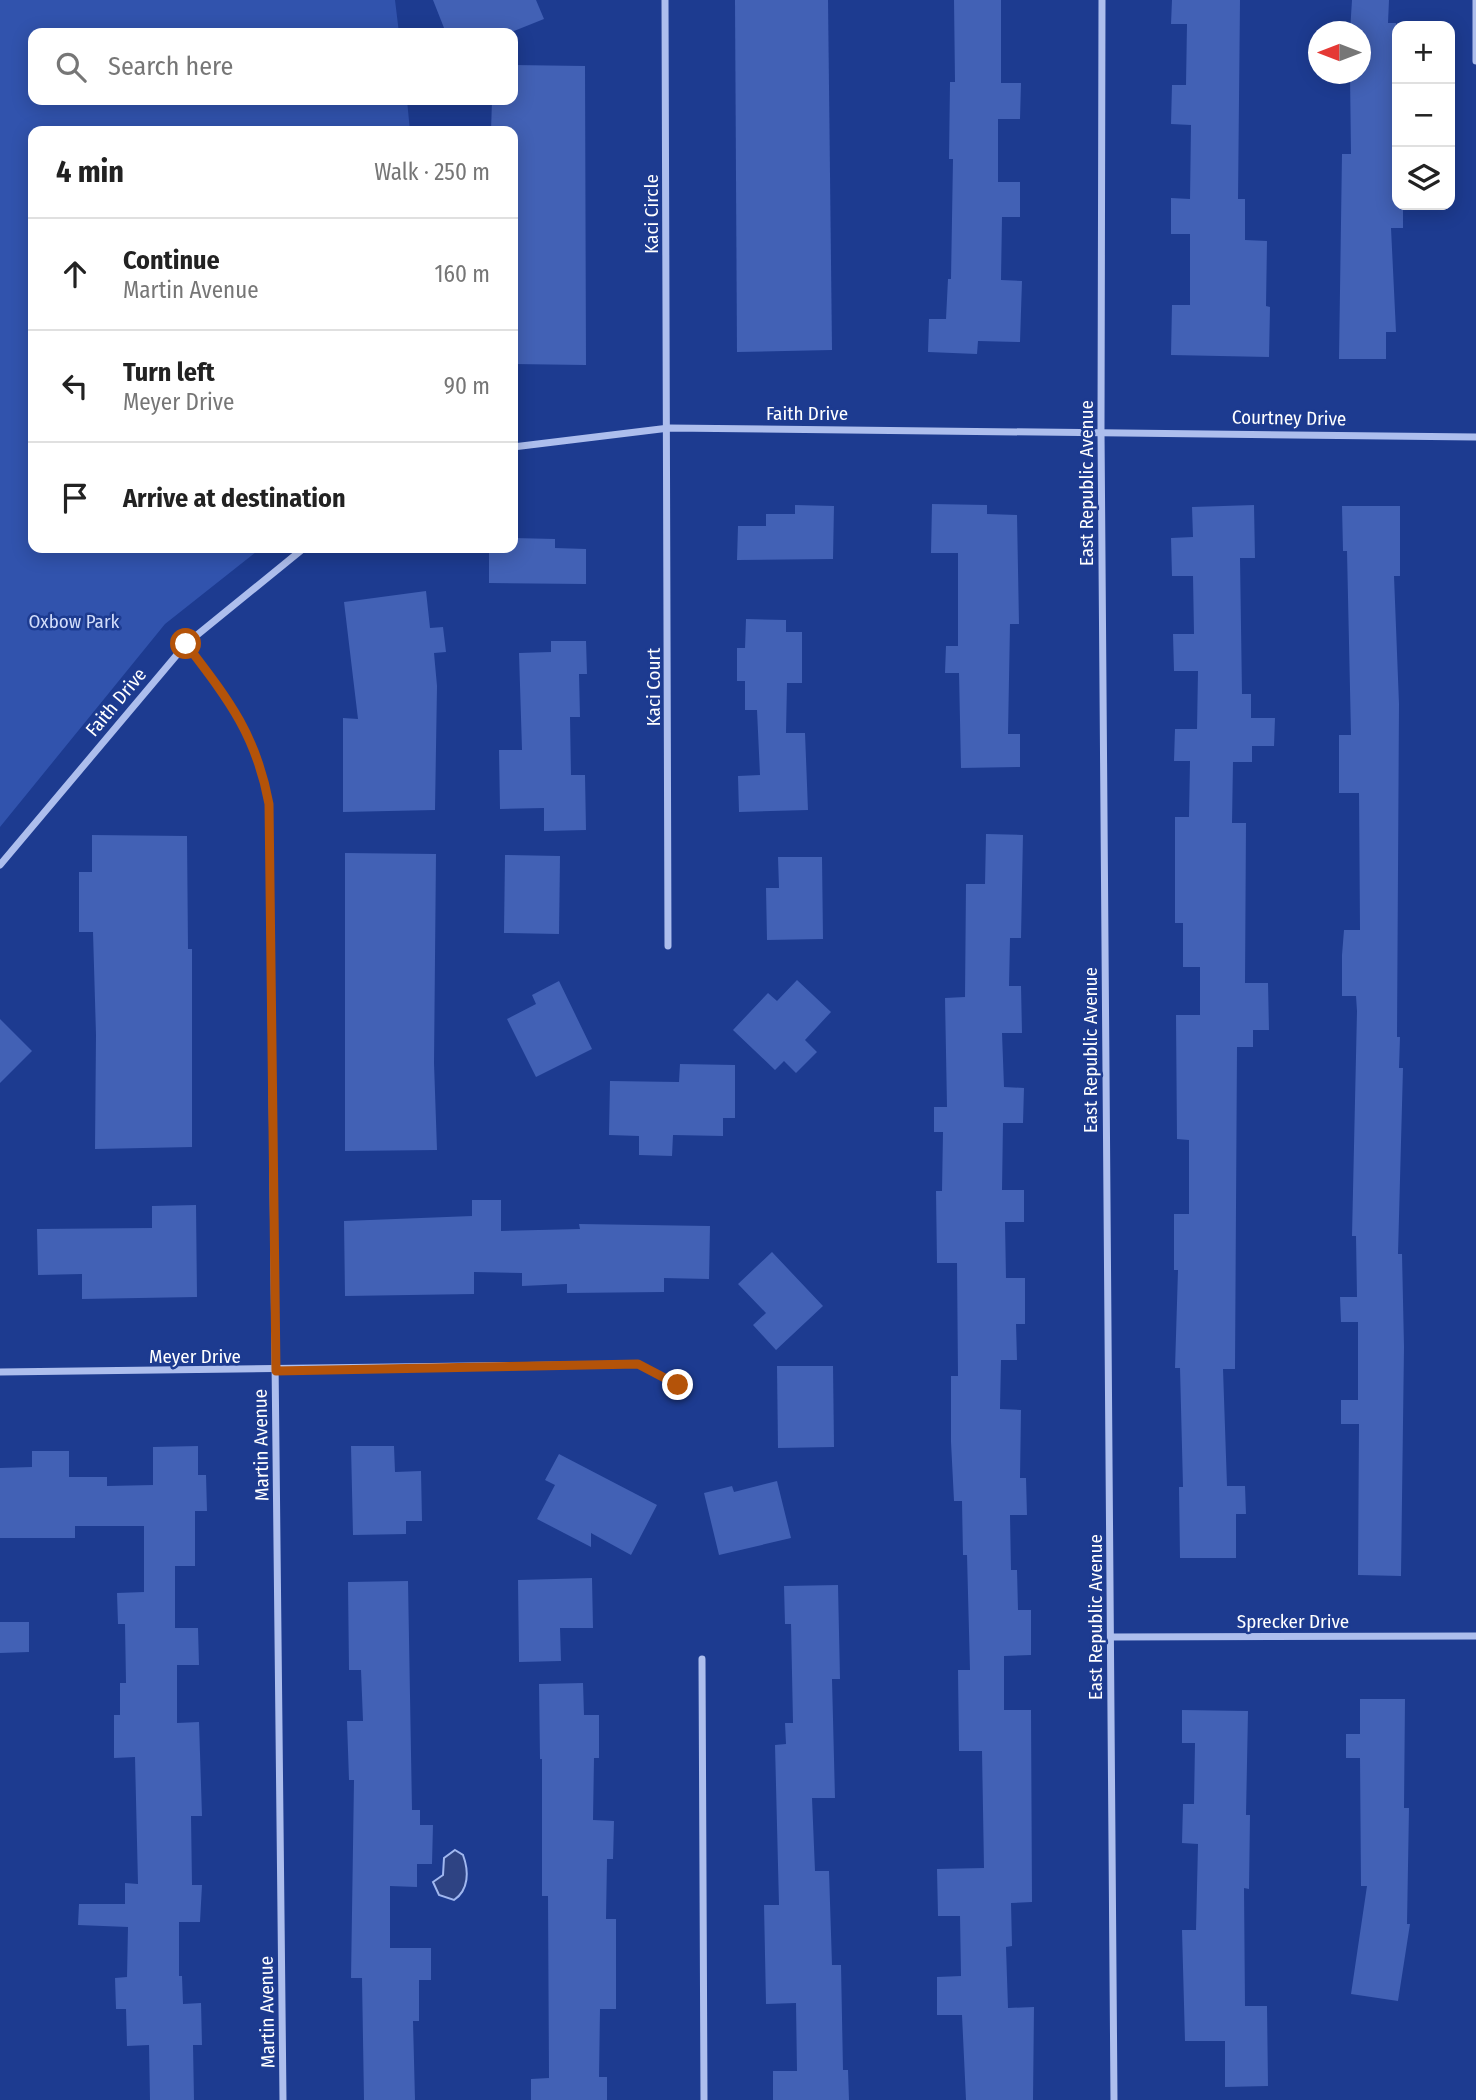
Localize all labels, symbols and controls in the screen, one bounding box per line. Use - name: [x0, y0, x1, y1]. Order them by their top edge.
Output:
- north arrow: [1308, 21, 1371, 84]
- map controls: [1392, 21, 1455, 210]
- button: +: [1392, 21, 1455, 84]
- search box: [28, 28, 518, 105]
- icon: search: [52, 48, 90, 86]
- text: Search here: [108, 51, 233, 82]
- button: −: [1392, 84, 1455, 147]
- button: layers: [1392, 147, 1455, 210]
- text: 4 min: [56, 154, 124, 190]
- text: Walk · 250 m: [374, 158, 490, 186]
- street label: Kaci Circle: [640, 174, 663, 254]
- text: Continue: [123, 245, 220, 276]
- icon: ahead: [56, 255, 94, 293]
- text: 160 m: [435, 260, 490, 288]
- text: Martin Avenue: [123, 276, 259, 304]
- text: Turn left: [123, 357, 215, 388]
- icon: left: [56, 367, 94, 405]
- text: 90 m: [444, 372, 490, 400]
- text: Meyer Drive: [123, 388, 234, 416]
- street label: East Republic Avenue: [1075, 400, 1098, 566]
- street label: Faith Drive: [766, 402, 848, 425]
- street label: Courtney Drive: [1232, 406, 1346, 430]
- icon: arrive: [56, 479, 94, 517]
- text: Arrive at destination: [123, 483, 346, 514]
- park label: Oxbow Park: [29, 610, 120, 633]
- route start: [170, 628, 201, 659]
- street label: Kaci Court: [642, 647, 665, 726]
- street label: Faith Drive: [81, 663, 151, 741]
- street label: East Republic Avenue: [1079, 967, 1102, 1133]
- street label: Meyer Drive: [149, 1345, 241, 1368]
- route end: [662, 1369, 693, 1400]
- street label: Martin Avenue: [249, 1389, 273, 1501]
- street label: East Republic Avenue: [1084, 1534, 1107, 1700]
- street label: Sprecker Drive: [1237, 1610, 1349, 1633]
- street label: Martin Avenue: [255, 1956, 279, 2068]

